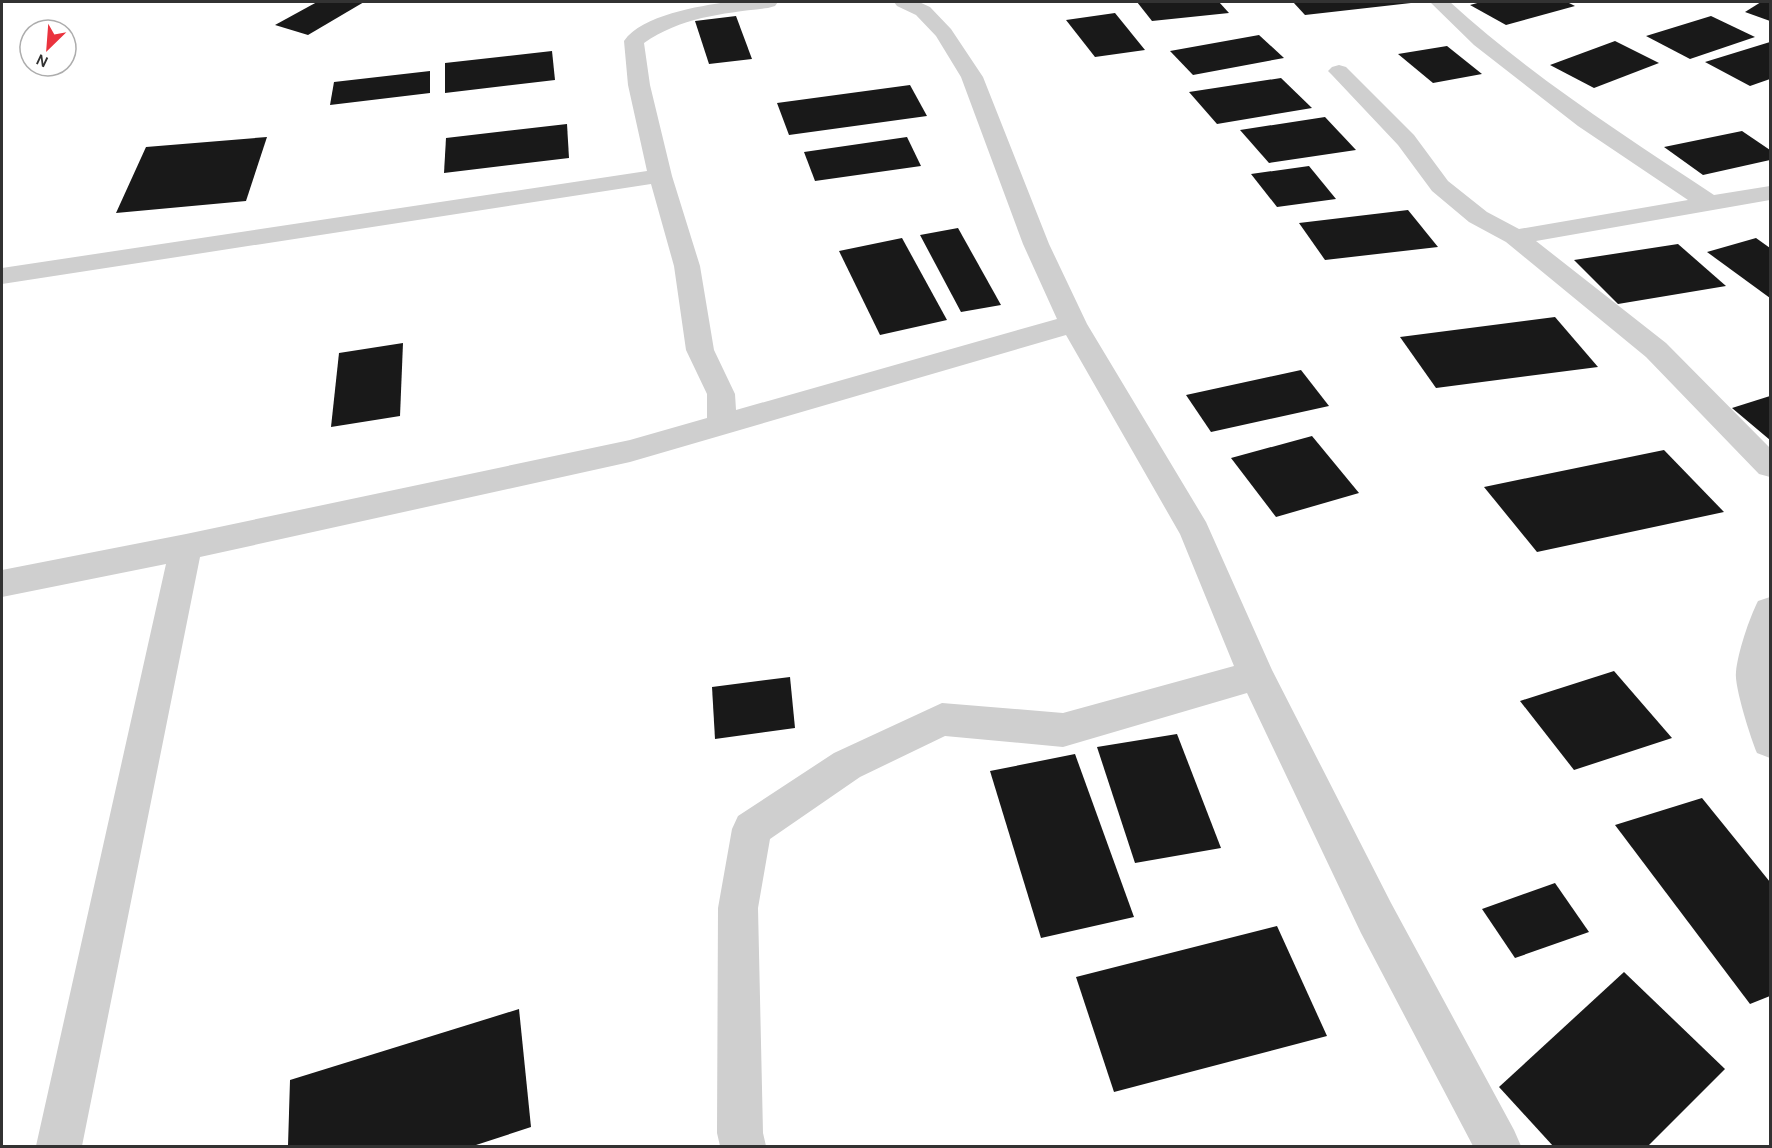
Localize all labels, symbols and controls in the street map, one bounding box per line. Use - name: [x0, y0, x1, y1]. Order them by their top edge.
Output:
- north arrow: [18, 18, 78, 78]
- text: N: [33, 50, 51, 72]

